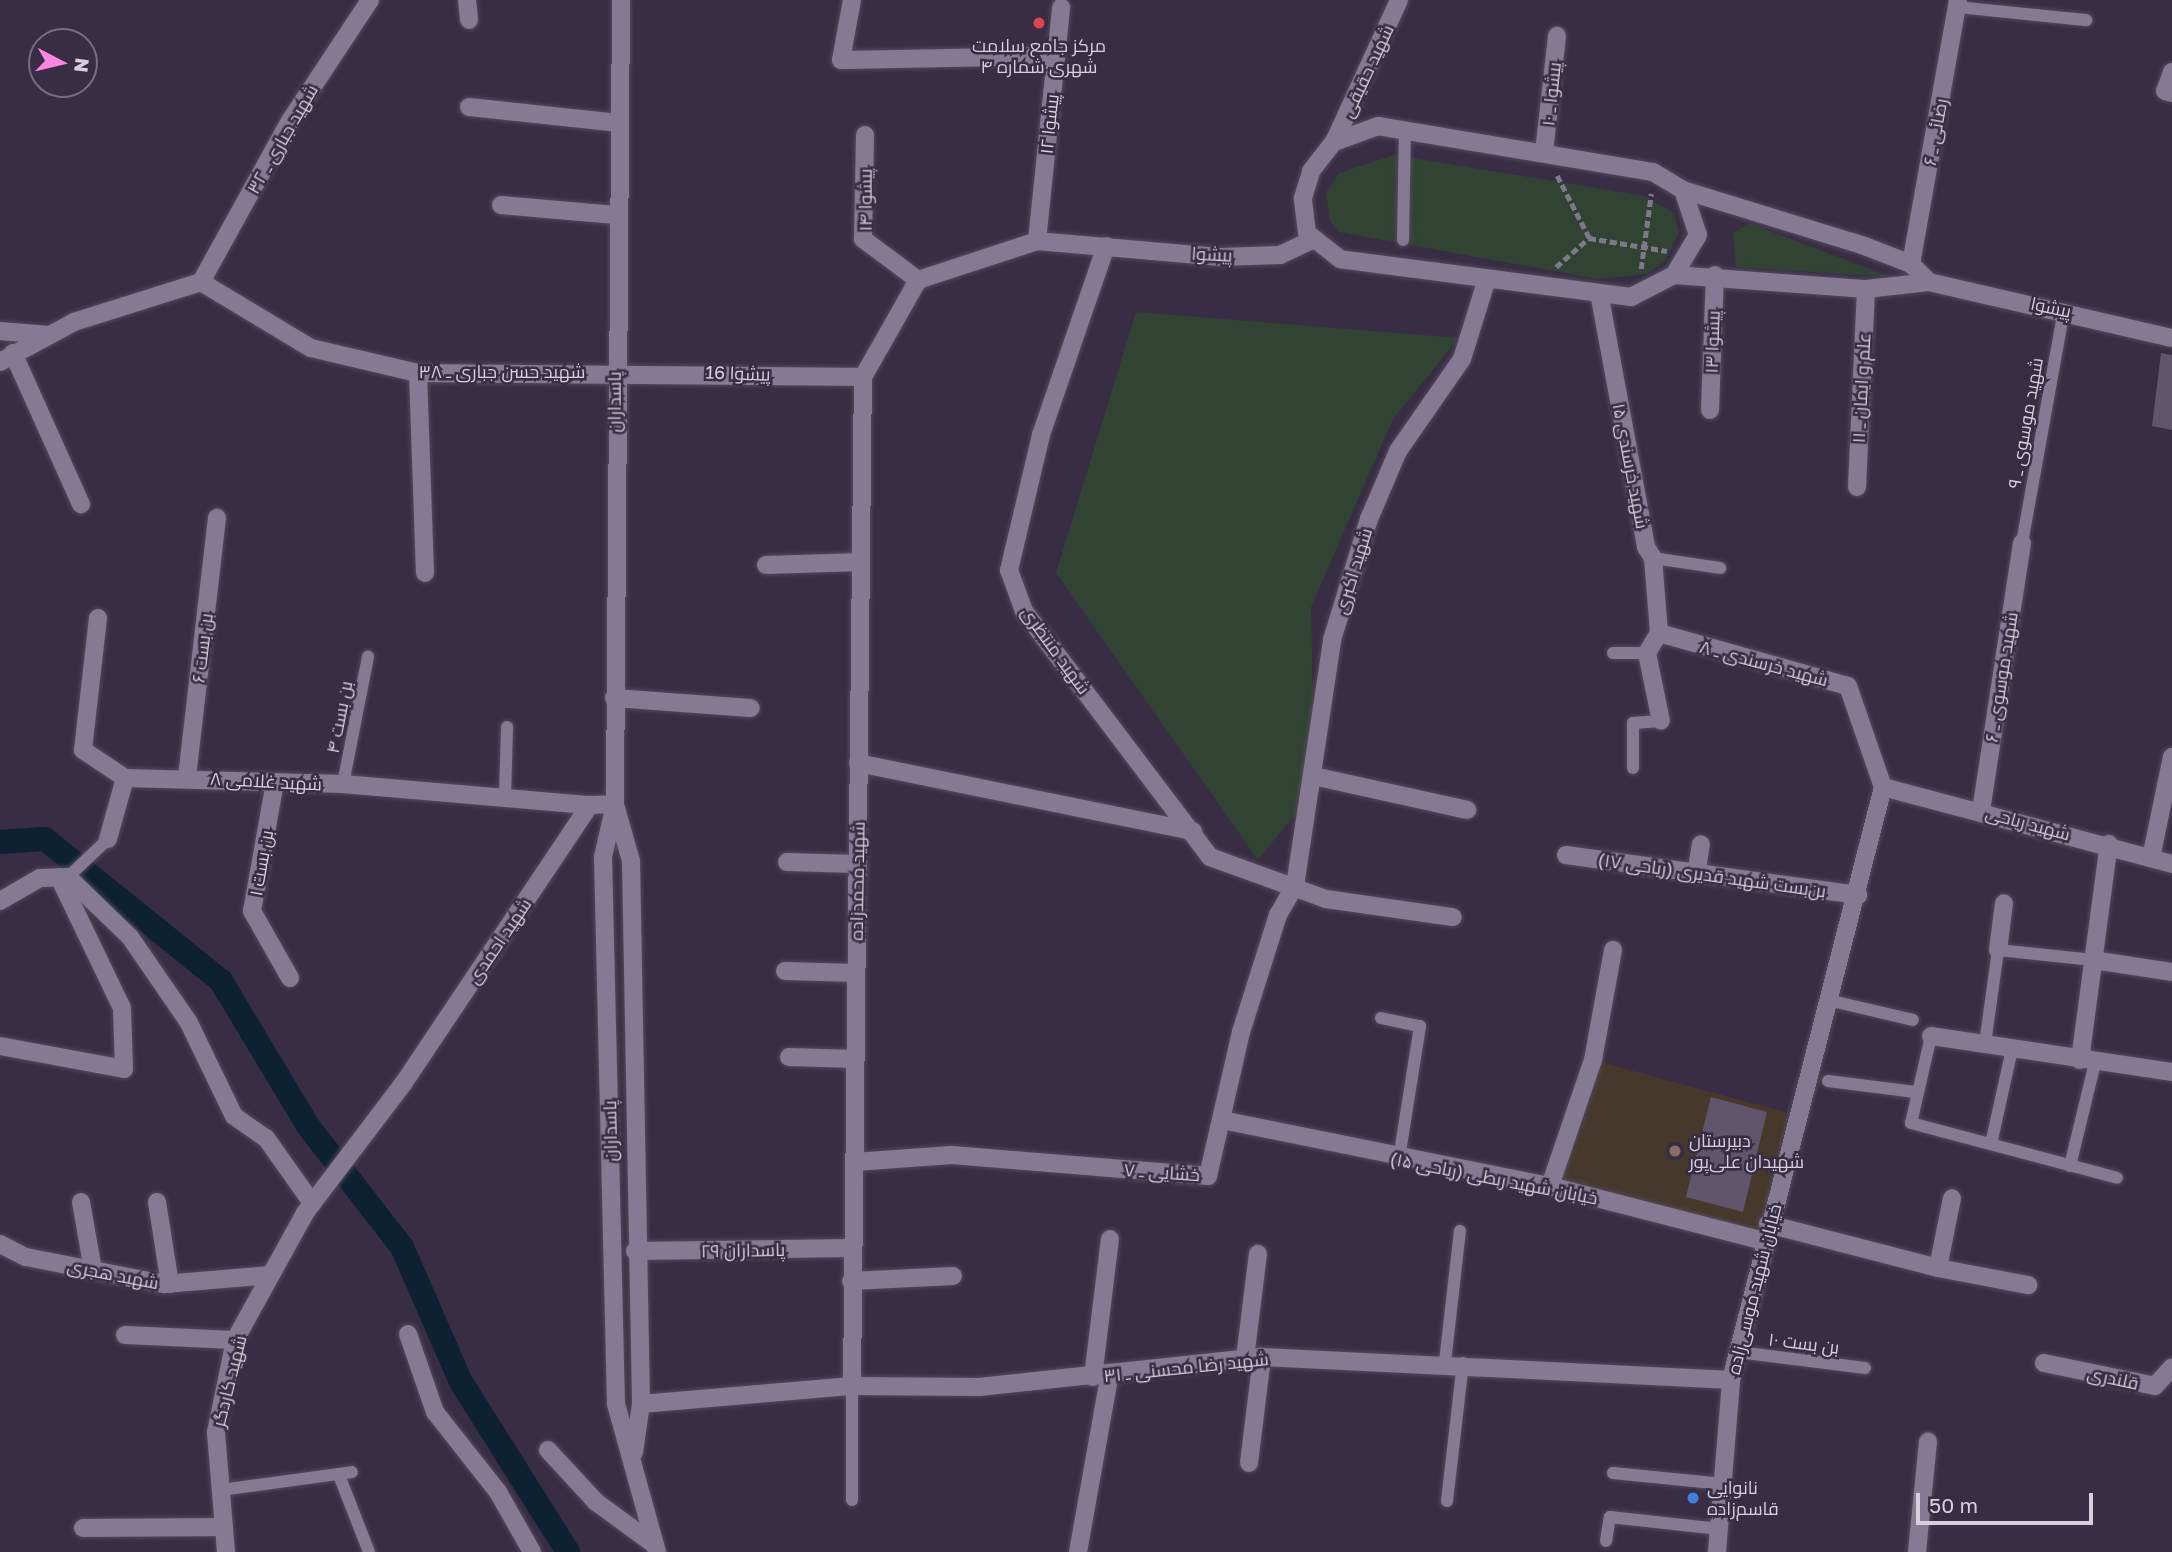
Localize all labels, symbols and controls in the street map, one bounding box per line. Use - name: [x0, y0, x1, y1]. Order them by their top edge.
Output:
- marker: مرکز جامع سلامت شهری شماره ۴: [1029, 13, 1049, 33]
- street label: شهید حقیقی: [1336, 21, 1398, 121]
- north arrow: [28, 28, 98, 98]
- place label: مرکز جامع سلامت شهری شماره ۴: [972, 35, 1106, 78]
- text: N: [70, 57, 95, 74]
- street label: پیشوا ـ ۱۰: [1537, 61, 1565, 127]
- street label: شهید جباری ـ ۳۲: [242, 80, 322, 198]
- street label: پیشوا ۱۲: [1035, 93, 1063, 155]
- street label: رضائی ـ ۶: [1918, 97, 1952, 167]
- street label: پیشوا ۱۴: [854, 169, 876, 231]
- street label: پیشوا: [1191, 242, 1233, 266]
- street label: پیشوا: [2029, 292, 2073, 322]
- street label: پیشوا ۱۳: [1700, 310, 1724, 374]
- street label: علم و ایمان ـ ۱۱: [1847, 332, 1875, 444]
- street label: شهید موسوی ـ ۹: [2003, 356, 2047, 490]
- street label: شهید حسن جباری ـ ۳۸: [419, 360, 585, 382]
- street label: پیشوا 16: [705, 361, 771, 385]
- street label: پاسداران: [603, 371, 625, 433]
- street label: شهید خرسندی ۱۵: [1608, 401, 1654, 531]
- street label: شهید اکبری: [1330, 525, 1376, 617]
- street label: شهید منتظری: [1017, 602, 1095, 698]
- street label: شهید موسوی ـ ۶: [1980, 610, 2022, 744]
- street label: بن بست ۶: [187, 612, 217, 684]
- street label: شهید خرسندی ـ ۸: [1697, 635, 1831, 691]
- street label: بن بست ۴: [321, 679, 357, 755]
- street label: ۸ شهید غلامی: [209, 767, 323, 795]
- street label: شهید ریاحی: [1983, 801, 2073, 845]
- street label: شهید محمدزاده: [845, 821, 869, 941]
- street label: بن بست ۱: [245, 828, 277, 898]
- street label: بن‌بست شهید قدیری (ریاحی ۱۷): [1597, 848, 1827, 902]
- street label: شهید احمدی: [462, 894, 536, 988]
- street label: پاسداران: [599, 1100, 621, 1162]
- place label: دبیرستان شهیدان علی‌پور: [1689, 1130, 1804, 1172]
- marker: دبیرستان شهیدان علی‌پور: [1667, 1143, 1683, 1159]
- street label: خیابان شهید ربطی (ریاحی ۱۵): [1388, 1147, 1600, 1209]
- street label: خشایی ـ ۷: [1123, 1159, 1201, 1185]
- street label: خیابان شهید موسی‌زاده: [1722, 1202, 1786, 1376]
- street label: پاسداران ۲۹: [701, 1238, 785, 1262]
- street label: شهید هجری: [65, 1255, 161, 1293]
- street label: بن بست ۱۰: [1767, 1328, 1841, 1358]
- street label: شهید کاردگر: [207, 1333, 251, 1429]
- street label: شهید رضا محسنی ـ ۳۱: [1102, 1348, 1270, 1386]
- street label: قلندری: [2085, 1362, 2141, 1394]
- place label: نانوایی قاسم‌زاده: [1707, 1477, 1779, 1520]
- scale bar: [1920, 1478, 2097, 1522]
- marker: نانوایی قاسم‌زاده: [1685, 1490, 1701, 1506]
- text: 50 m: [1929, 1492, 1978, 1518]

